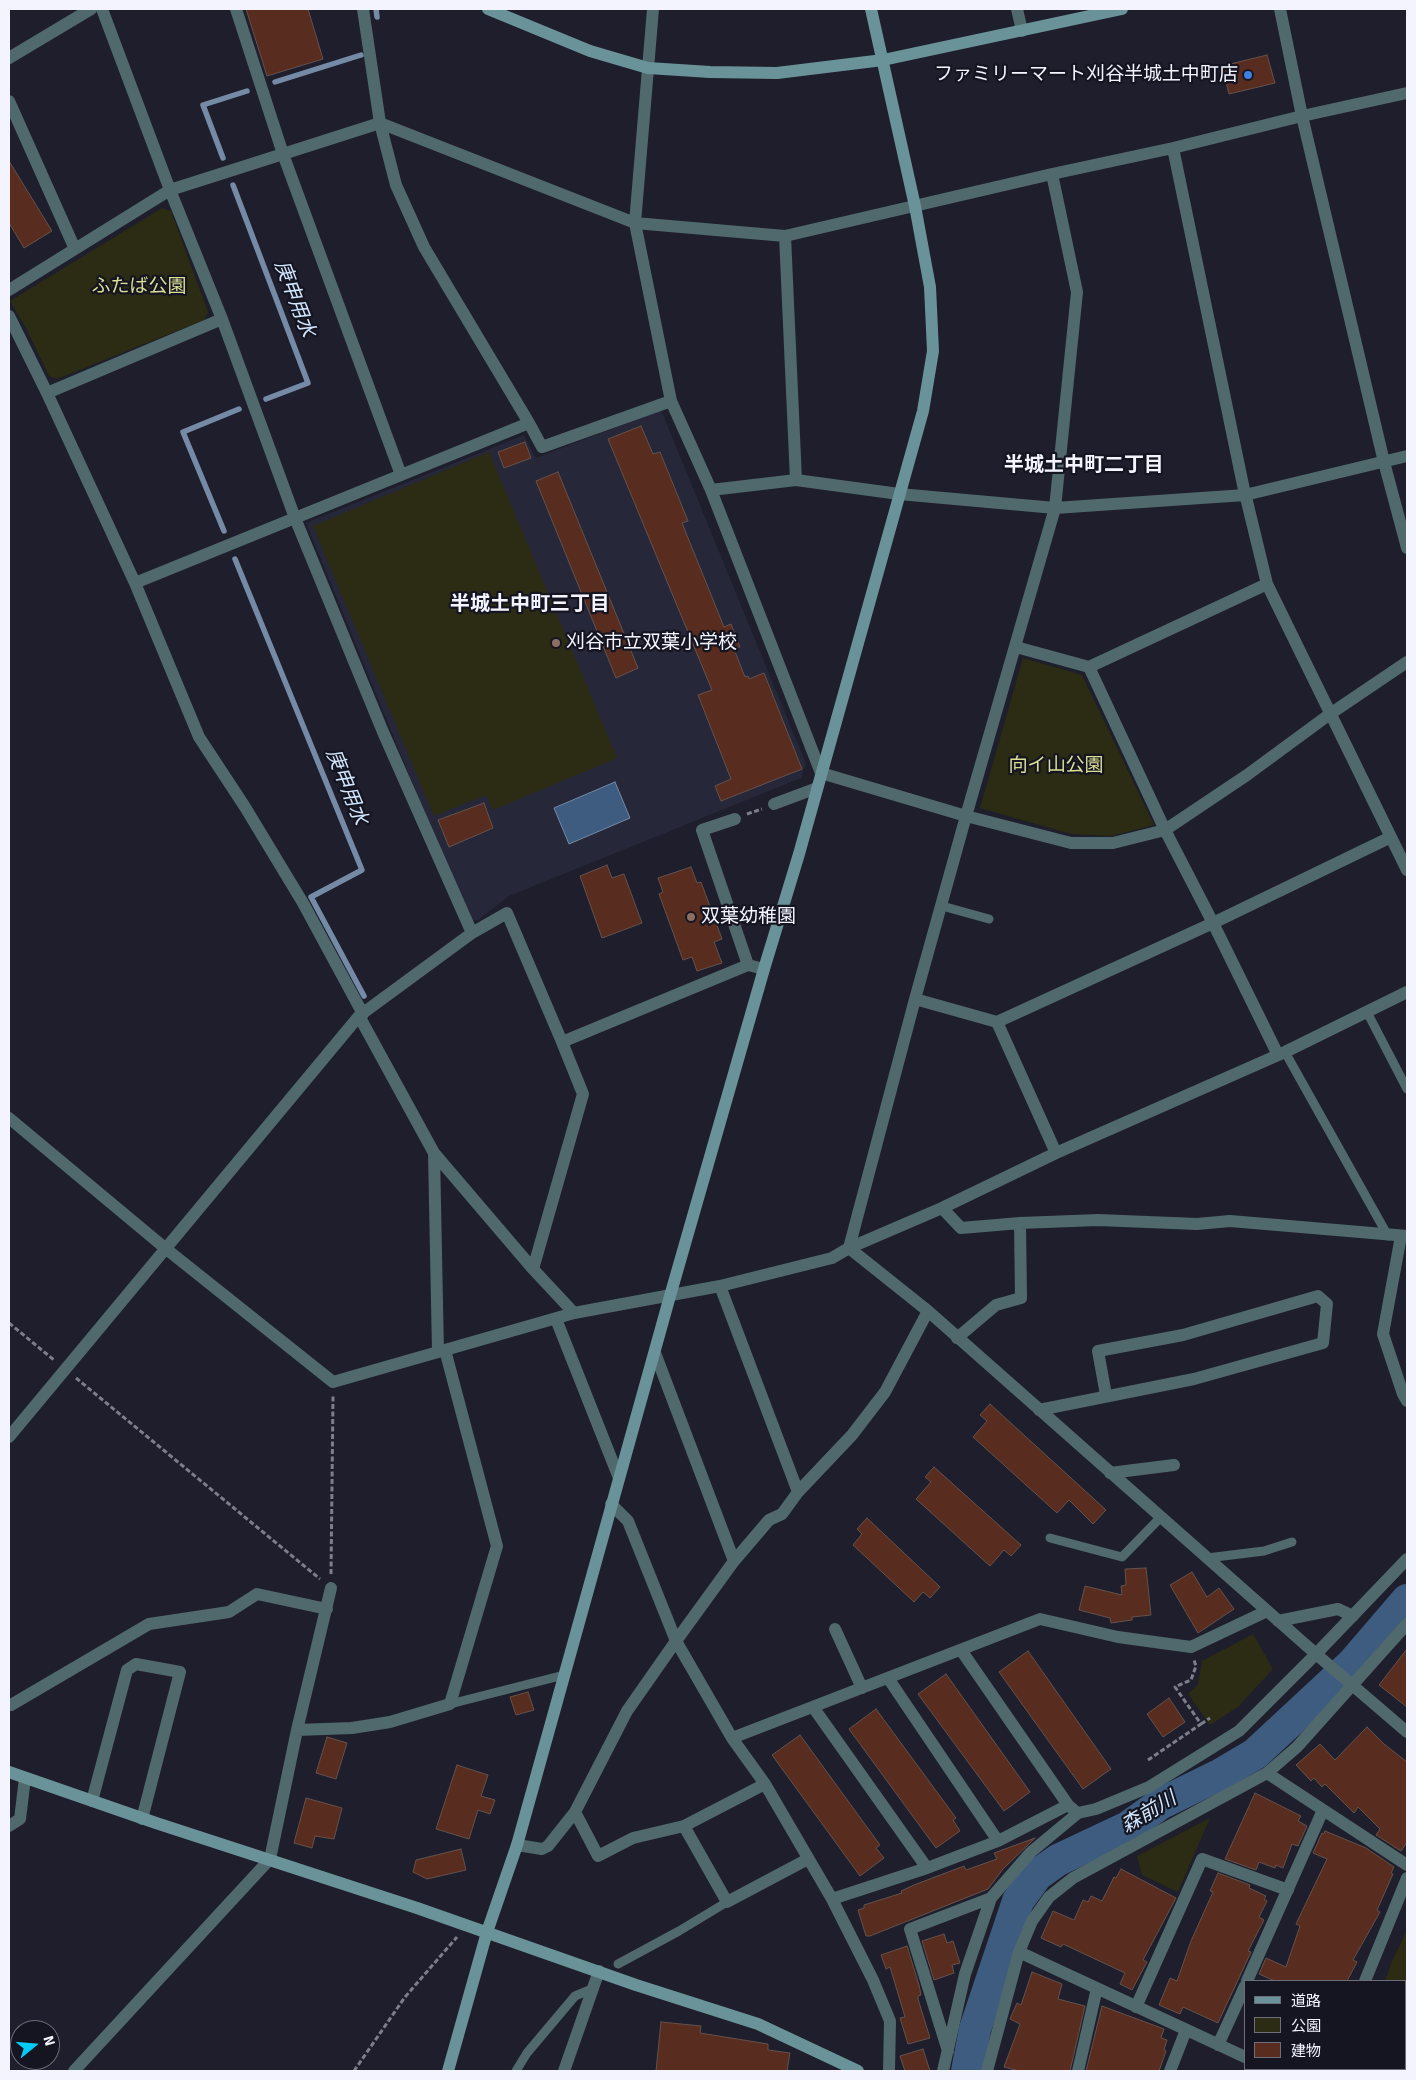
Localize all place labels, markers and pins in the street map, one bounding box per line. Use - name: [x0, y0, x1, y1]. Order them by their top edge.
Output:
- place label: ファミリーマート刈谷半城土中町店: [934, 64, 1238, 86]
- marker: ファミリーマート刈谷半城土中町店: [1242, 69, 1254, 81]
- place label: 刈谷市立双葉小学校: [566, 632, 737, 654]
- marker: 刈谷市立双葉小学校: [550, 637, 562, 649]
- place label: 双葉幼稚園: [701, 906, 796, 928]
- marker: 双葉幼稚園: [685, 911, 697, 923]

